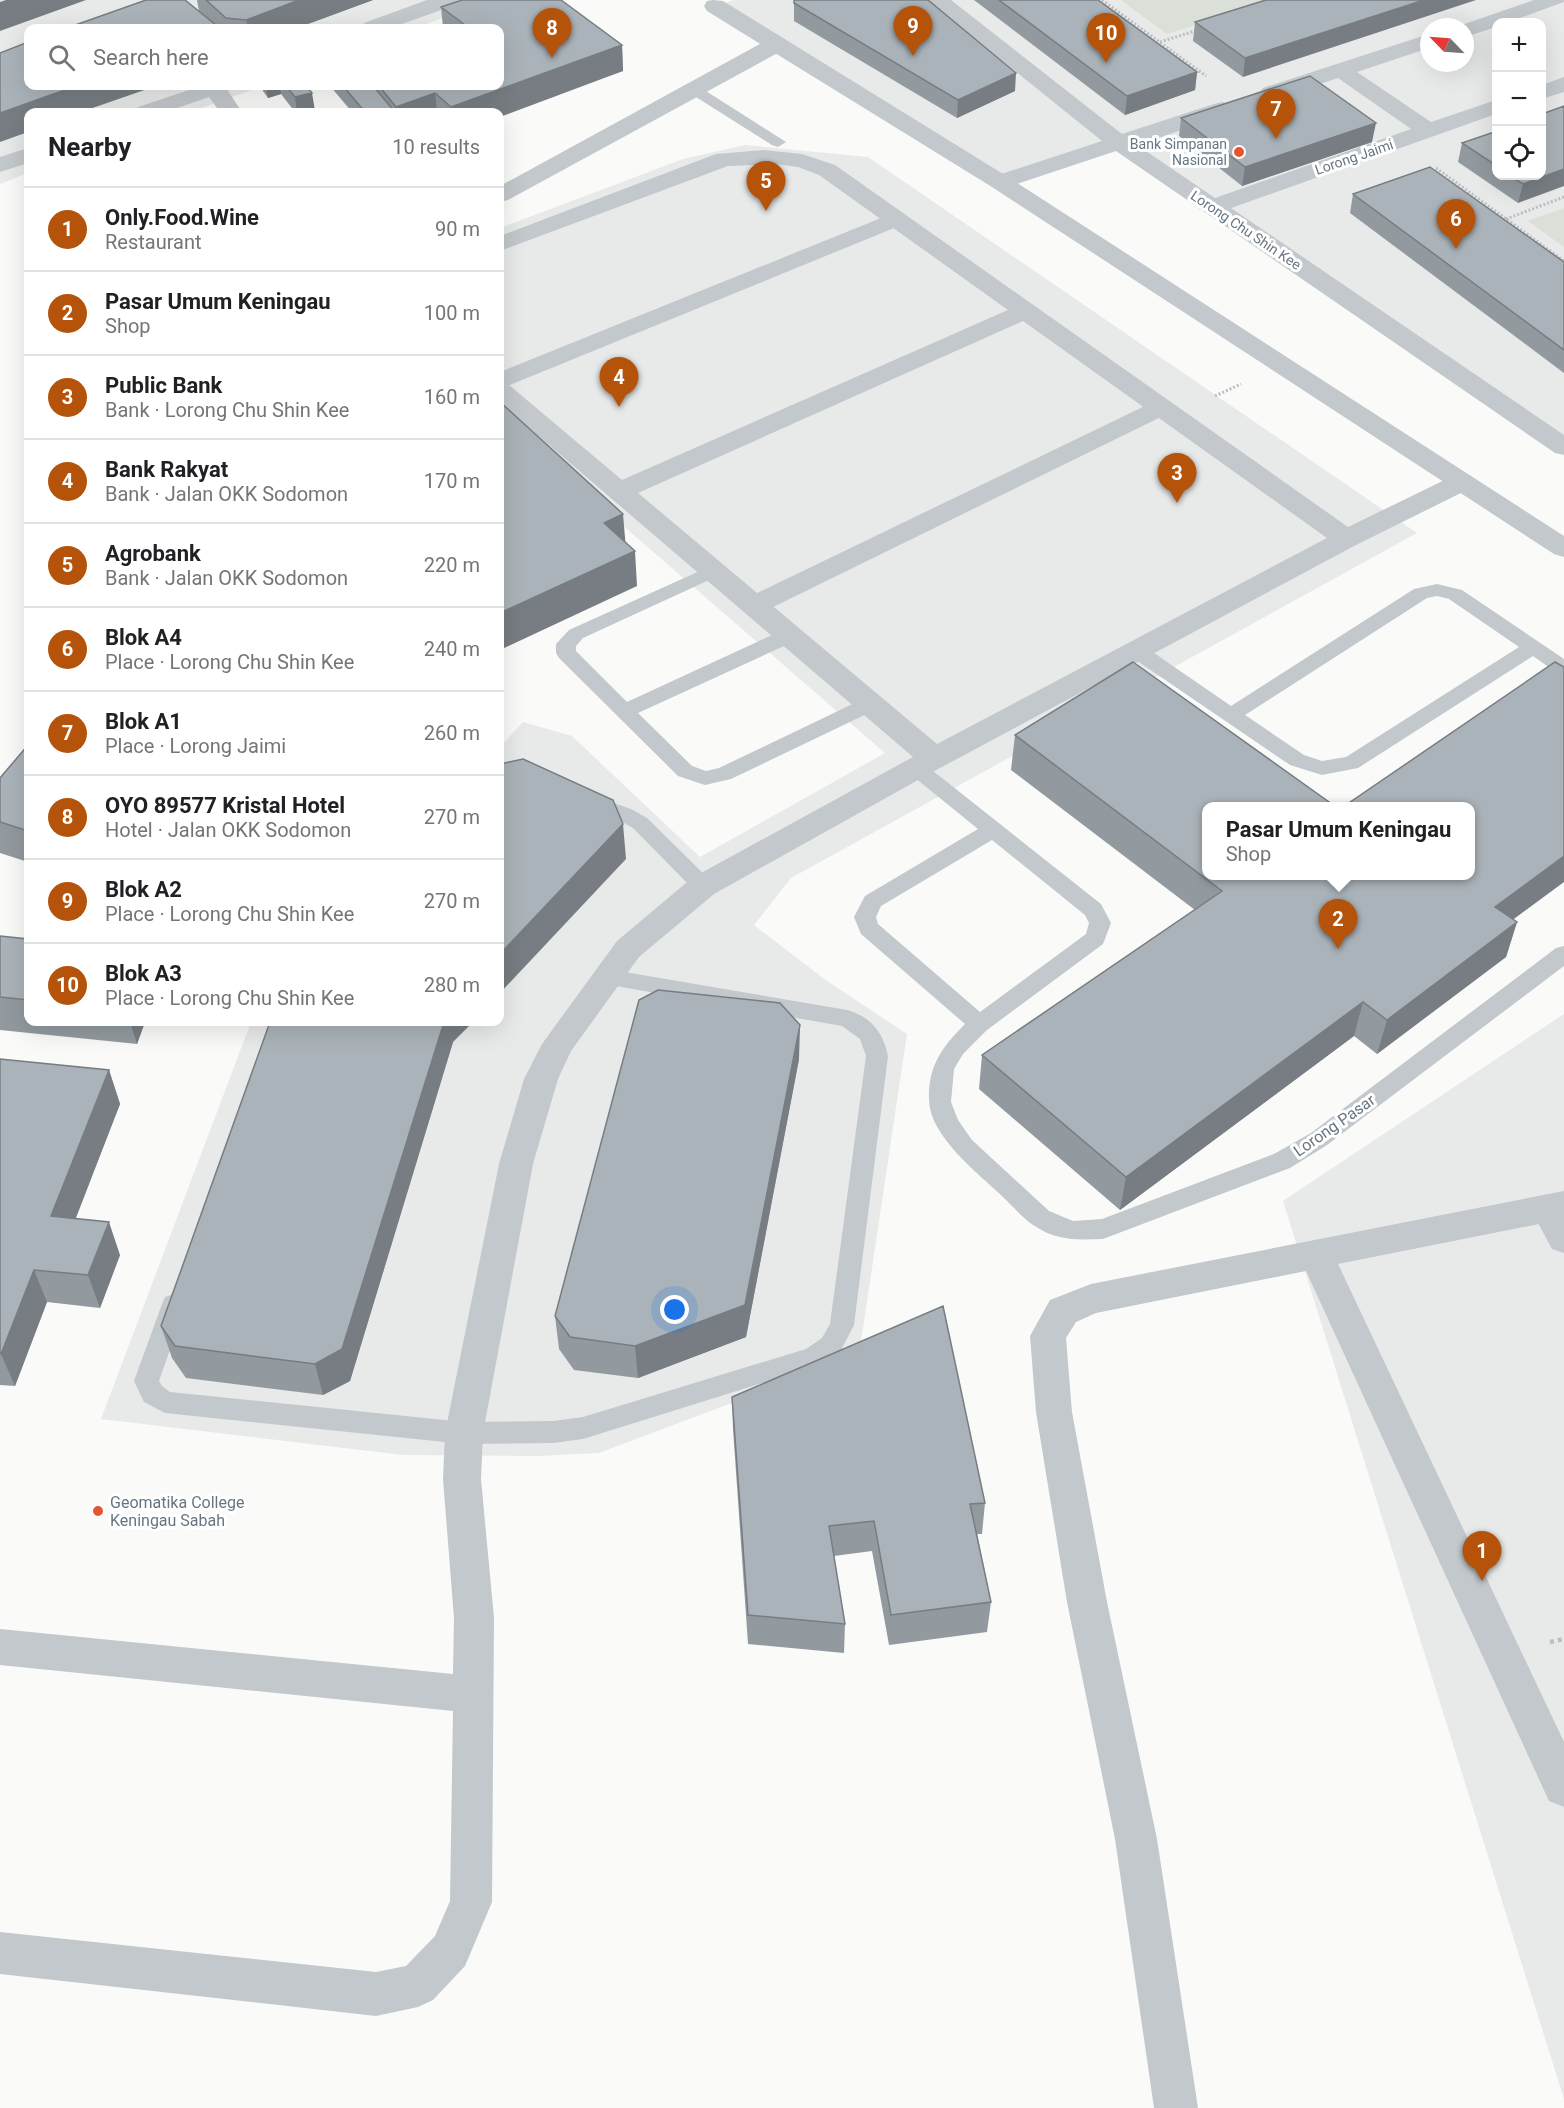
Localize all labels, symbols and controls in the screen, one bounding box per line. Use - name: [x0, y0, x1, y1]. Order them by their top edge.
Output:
- pin: 9: [894, 7, 932, 56]
- pin: 8: [532, 8, 572, 58]
- pin: 10: [1086, 14, 1126, 63]
- north arrow: [1420, 18, 1474, 72]
- map controls: [1492, 18, 1546, 180]
- button: +: [1492, 18, 1546, 72]
- search box: [24, 24, 504, 90]
- icon: search: [45, 41, 78, 74]
- text: Search here: [93, 45, 209, 70]
- button: −: [1492, 72, 1546, 126]
- pin: 7: [1256, 90, 1296, 139]
- button: locate: [1492, 126, 1546, 180]
- text: Nearby: [48, 132, 131, 162]
- text: 10 results: [392, 135, 480, 159]
- place label: Bank Simpanan Nasional: [1130, 136, 1227, 168]
- street label: Lorong Jaimi: [1313, 136, 1395, 178]
- marker: Bank Simpanan Nasional: [1232, 145, 1246, 159]
- pin: 5: [746, 162, 786, 211]
- street label: Lorong Chu Shin Kee: [1188, 187, 1304, 273]
- pin: 6: [1436, 200, 1476, 249]
- text: Only.Food.Wine: [105, 205, 259, 230]
- text: 1: [62, 217, 73, 241]
- text: 90 m: [435, 217, 480, 241]
- text: Restaurant: [105, 230, 202, 254]
- text: Pasar Umum Keningau: [105, 289, 331, 314]
- text: 2: [62, 301, 73, 325]
- text: 100 m: [424, 301, 480, 325]
- text: Shop: [105, 314, 151, 338]
- pin: 4: [600, 358, 638, 407]
- text: Public Bank: [105, 373, 222, 398]
- text: 3: [62, 385, 73, 409]
- text: 160 m: [424, 385, 480, 409]
- text: Bank · Lorong Chu Shin Kee: [105, 398, 349, 422]
- pin: 3: [1158, 454, 1196, 503]
- text: Bank Rakyat: [105, 457, 228, 482]
- text: 4: [62, 469, 73, 493]
- text: 170 m: [424, 469, 480, 493]
- text: Bank · Jalan OKK Sodomon: [105, 482, 348, 506]
- text: Agrobank: [105, 541, 201, 566]
- text: 5: [62, 553, 73, 577]
- text: 220 m: [424, 553, 480, 577]
- text: Bank · Jalan OKK Sodomon: [105, 566, 348, 590]
- text: Blok A4: [105, 625, 182, 650]
- text: 6: [62, 637, 73, 661]
- text: 240 m: [424, 637, 480, 661]
- text: Place · Lorong Chu Shin Kee: [105, 650, 354, 674]
- text: Blok A1: [105, 709, 182, 734]
- text: 7: [62, 721, 73, 745]
- text: 260 m: [424, 721, 480, 745]
- text: Place · Lorong Jaimi: [105, 734, 286, 758]
- text: OYO 89577 Kristal Hotel: [105, 793, 345, 818]
- popup: [1202, 802, 1475, 880]
- text: 8: [62, 805, 73, 829]
- text: 270 m: [424, 805, 480, 829]
- text: Pasar Umum Keningau: [1226, 817, 1451, 842]
- text: Hotel · Jalan OKK Sodomon: [105, 818, 351, 842]
- text: Shop: [1226, 842, 1271, 866]
- text: Blok A2: [105, 877, 182, 902]
- text: 9: [62, 889, 73, 913]
- text: 270 m: [424, 889, 480, 913]
- pin: 2: [1318, 900, 1358, 949]
- text: Place · Lorong Chu Shin Kee: [105, 902, 354, 926]
- text: Blok A3: [105, 961, 182, 986]
- text: 10: [56, 973, 79, 997]
- text: 280 m: [424, 973, 480, 997]
- text: Place · Lorong Chu Shin Kee: [105, 986, 354, 1010]
- street label: Lorong Pasar: [1290, 1090, 1379, 1160]
- your location: [660, 1295, 689, 1324]
- place label: Geomatika College Keningau Sabah: [110, 1493, 244, 1530]
- marker: Geomatika College Keningau Sabah: [91, 1504, 105, 1518]
- pin: 1: [1462, 1532, 1502, 1581]

